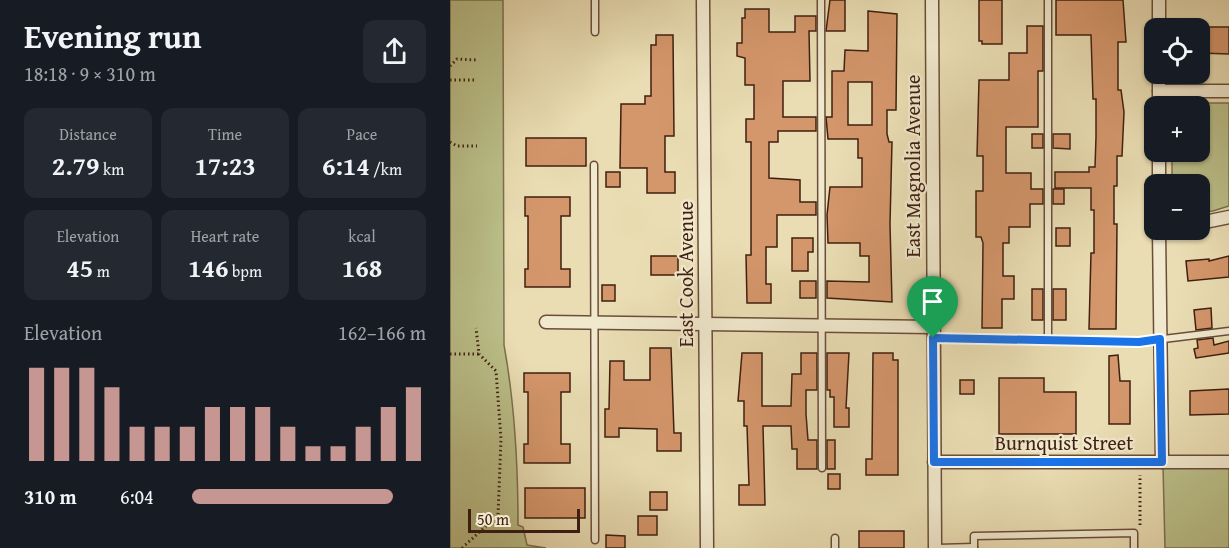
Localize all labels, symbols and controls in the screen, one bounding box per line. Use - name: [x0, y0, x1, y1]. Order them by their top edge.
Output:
- text: Evening run: [24, 12, 201, 60]
- map controls: [1144, 18, 1210, 240]
- button: locate: [1144, 18, 1210, 84]
- button: share: [363, 20, 426, 83]
- text: 18:18 · 9 × 310 m: [24, 59, 156, 88]
- street label: East Magnolia Avenue: [898, 75, 927, 257]
- button: +: [1144, 96, 1210, 162]
- text: Distance: [59, 122, 117, 146]
- text: Time: [208, 122, 242, 146]
- text: Pace: [347, 122, 377, 146]
- text: 2.79: [52, 146, 100, 185]
- text: 17:23: [194, 146, 256, 185]
- text: 6:14: [322, 146, 370, 185]
- text: km: [100, 157, 124, 181]
- text: /km: [370, 157, 402, 181]
- button: −: [1144, 174, 1210, 240]
- street label: East Cook Avenue: [671, 201, 700, 347]
- text: Elevation: [57, 224, 119, 248]
- text: Heart rate: [191, 224, 259, 248]
- text: kcal: [348, 224, 376, 248]
- text: 45: [66, 248, 93, 287]
- text: 146: [188, 248, 228, 287]
- text: 168: [342, 248, 382, 287]
- text: m: [93, 259, 110, 283]
- text: bpm: [228, 259, 262, 283]
- pin: [907, 276, 958, 338]
- icon: arrive: [916, 285, 949, 318]
- text: Elevation: [24, 318, 102, 347]
- text: 162–166 m: [338, 318, 426, 347]
- street label: Burnquist Street: [995, 428, 1133, 457]
- text: 310 m: [24, 482, 77, 511]
- text: 6:04: [120, 482, 154, 511]
- scale bar: [468, 506, 580, 534]
- text: 50 m: [477, 507, 509, 531]

